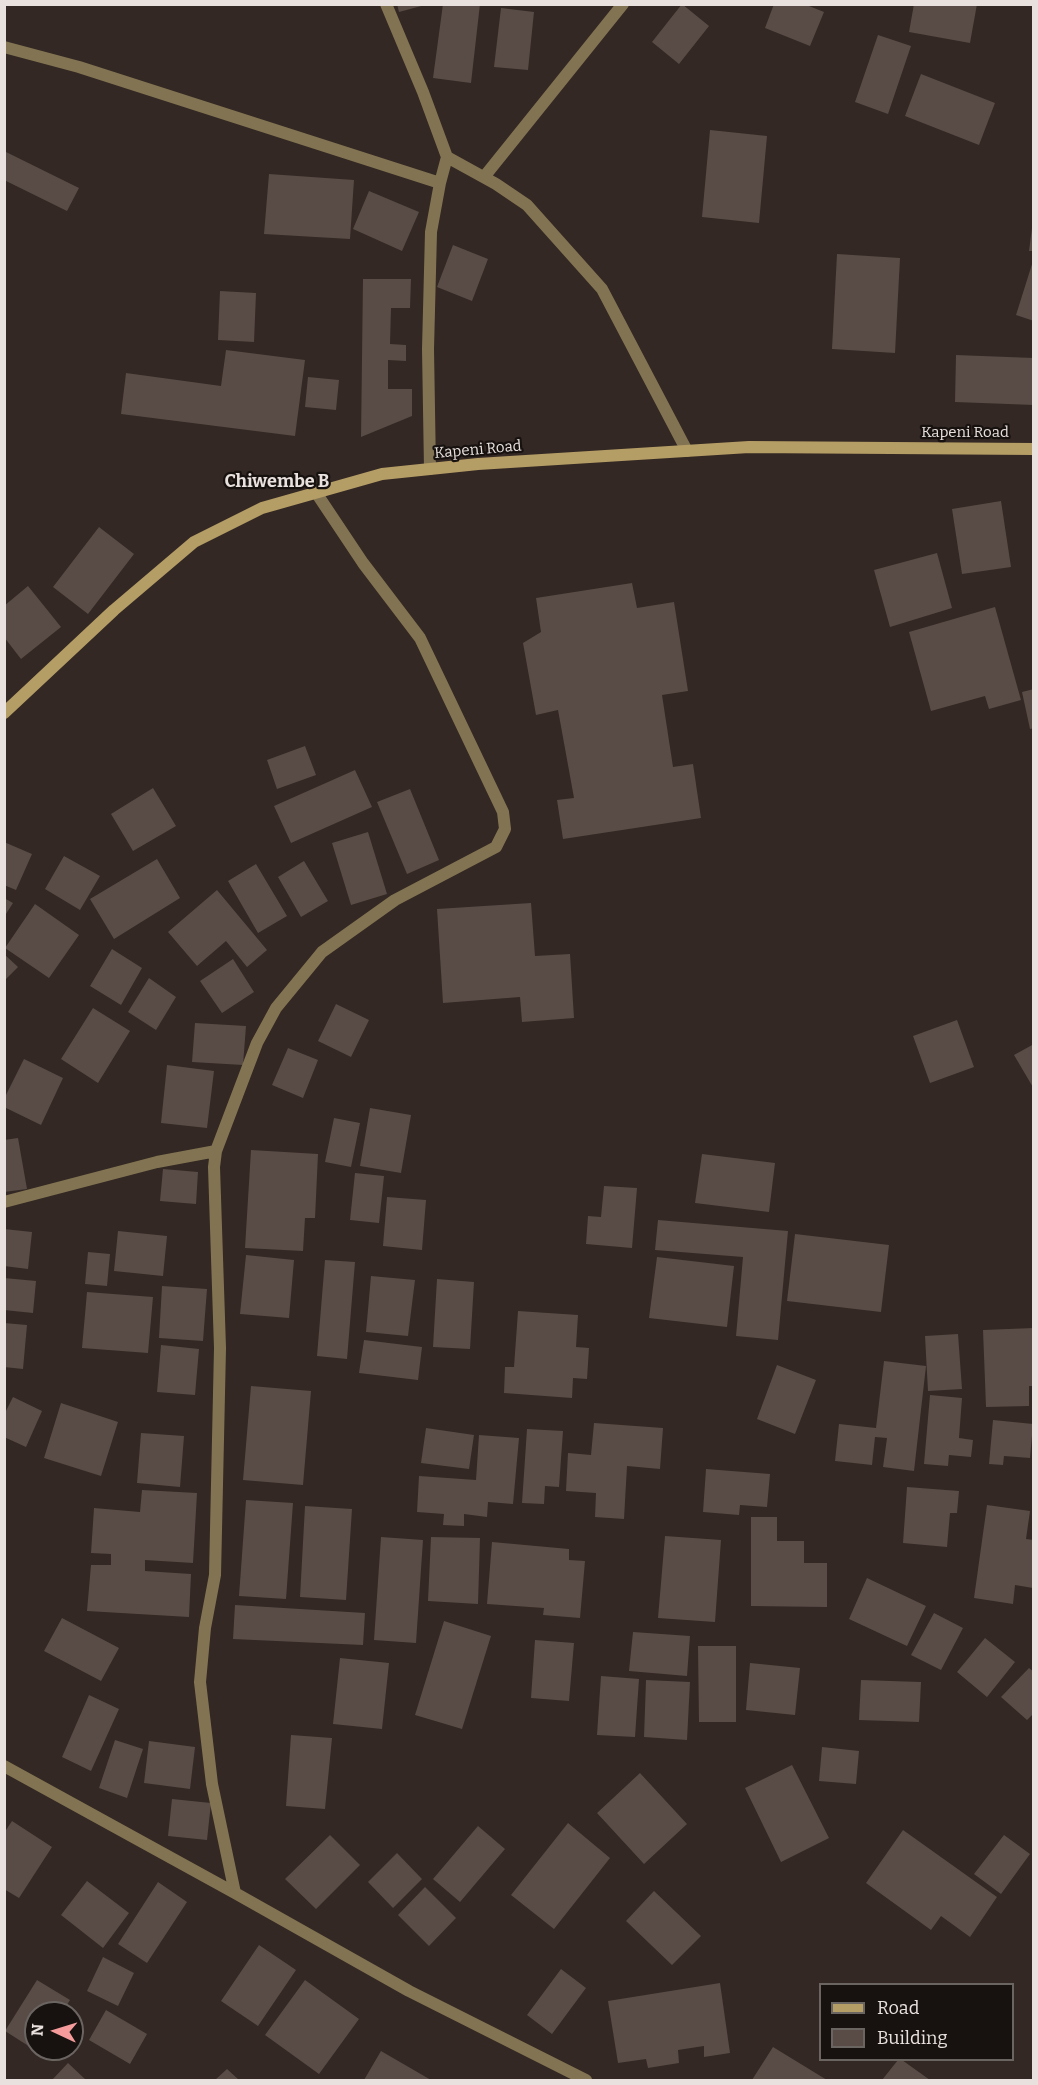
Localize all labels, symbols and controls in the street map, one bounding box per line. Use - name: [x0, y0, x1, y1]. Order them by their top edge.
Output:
- street label: Kapeni Road: [921, 424, 1009, 442]
- street label: Kapeni Road: [434, 437, 522, 463]
- district label: Chiwembe B: [224, 471, 330, 493]
- legend: [819, 1983, 1014, 2061]
- text: Road: [877, 1997, 919, 2019]
- north arrow: [24, 2001, 84, 2061]
- text: N: [28, 2023, 47, 2037]
- text: Building: [877, 2027, 948, 2049]

